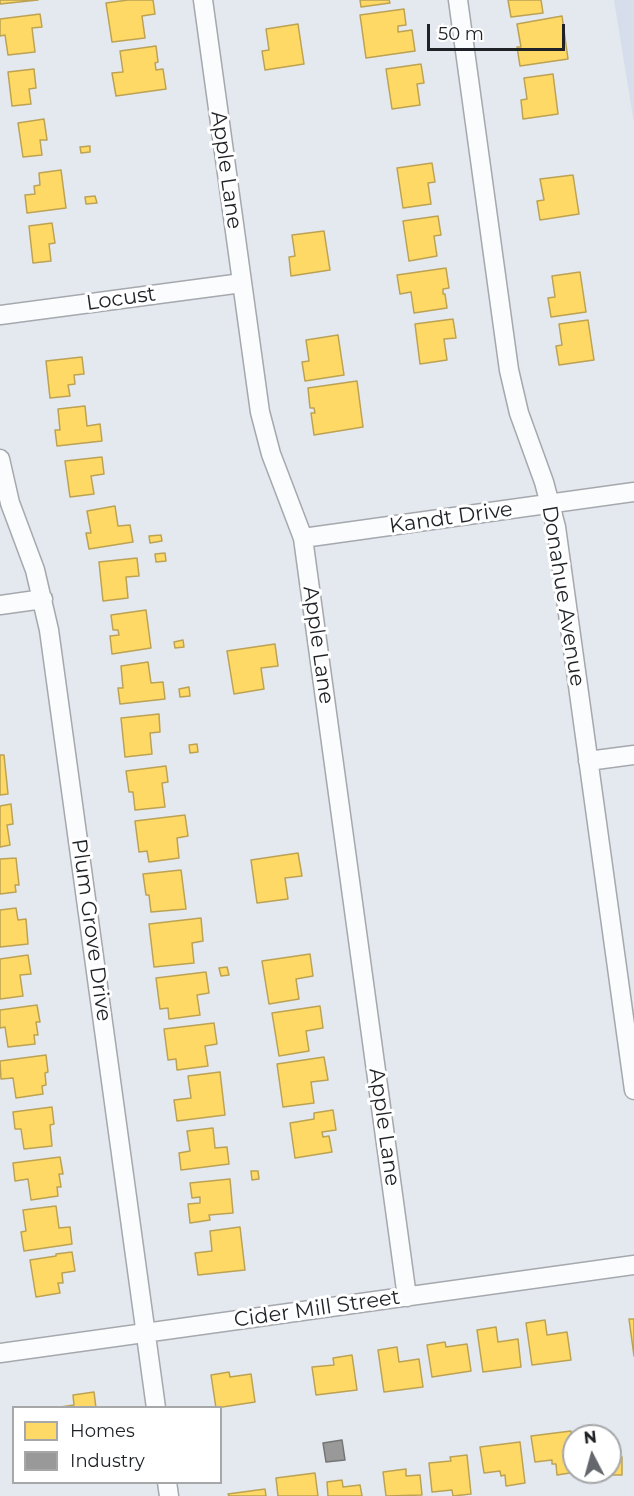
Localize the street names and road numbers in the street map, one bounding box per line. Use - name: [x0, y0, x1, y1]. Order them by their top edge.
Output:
- street label: Apple Lane: [205, 109, 247, 231]
- street label: Locust: [85, 282, 157, 316]
- street label: Kandt Drive: [388, 497, 514, 539]
- street label: Donahue Avenue: [536, 504, 590, 688]
- street label: Apple Lane: [297, 584, 339, 706]
- street label: Plum Grove Drive: [66, 837, 116, 1023]
- street label: Apple Lane: [363, 1066, 405, 1188]
- street label: Cider Mill Street: [232, 1285, 402, 1333]

